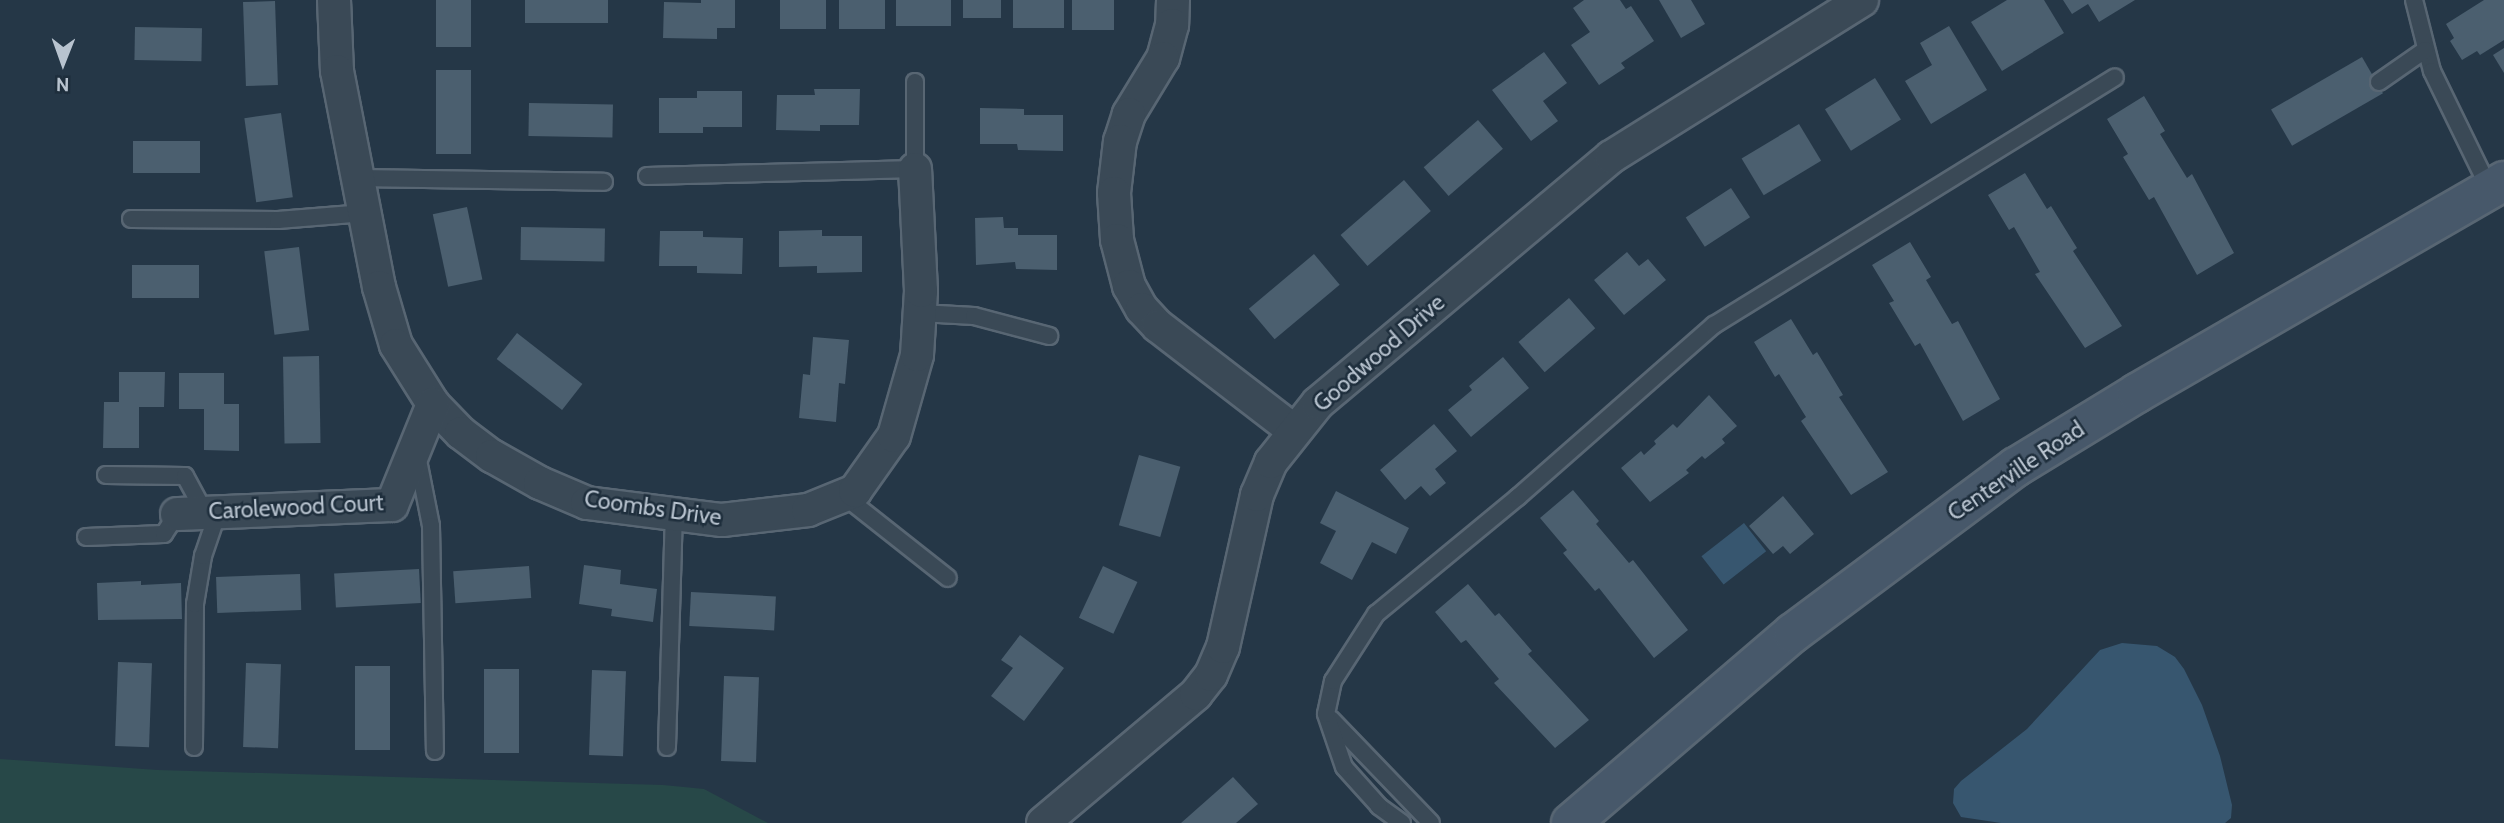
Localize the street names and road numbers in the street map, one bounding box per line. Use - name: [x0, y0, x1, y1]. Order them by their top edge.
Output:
- street label: Goodwood Drive: [1308, 289, 1450, 417]
- street label: Centerville Road: [1942, 415, 2090, 527]
- street label: Coombs Drive: [583, 485, 723, 531]
- street label: Carolewood Court: [208, 489, 384, 525]

